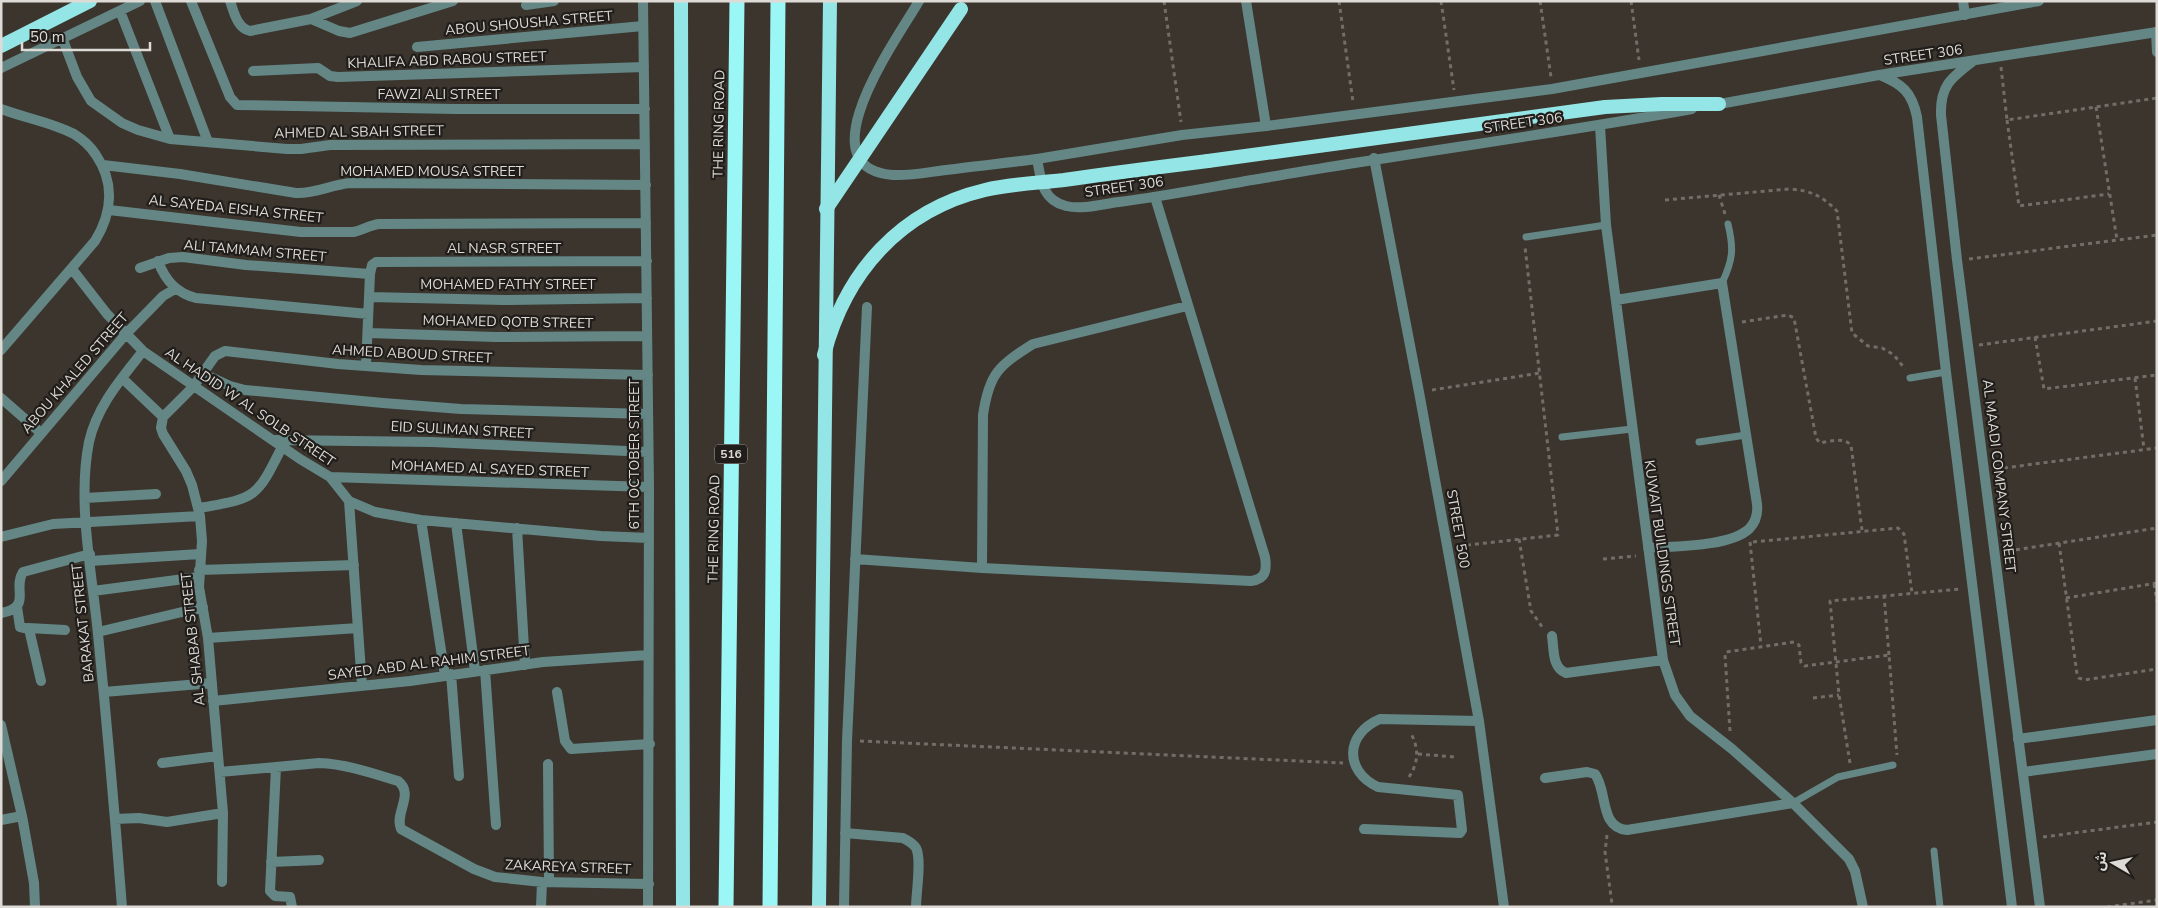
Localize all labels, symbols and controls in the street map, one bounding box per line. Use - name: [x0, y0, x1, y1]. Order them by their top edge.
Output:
- street label: ABOU SHOUSHA STREET: [444, 6, 614, 40]
- scale bar: [22, 20, 150, 52]
- text: 50 m: [30, 27, 65, 47]
- street label: STREET 306: [1882, 40, 1964, 70]
- street label: KHALIFA ABD RABOU STREET: [347, 47, 547, 73]
- street label: THE RING ROAD: [709, 70, 729, 178]
- street label: FAWZI ALI STREET: [378, 85, 501, 104]
- street label: STREET 306: [1482, 108, 1564, 138]
- street label: AHMED AL SBAH STREET: [274, 121, 445, 143]
- street label: MOHAMED MOUSA STREET: [340, 162, 524, 181]
- street label: STREET 306: [1083, 172, 1165, 202]
- street label: AL SAYEDA EISHA STREET: [148, 190, 325, 228]
- street label: ALI TAMMAM STREET: [183, 235, 328, 267]
- street label: AL NASR STREET: [447, 239, 562, 258]
- street label: MOHAMED FATHY STREET: [420, 275, 596, 294]
- street label: ABOU KHALED STREET: [17, 308, 133, 437]
- street label: MOHAMED QOTB STREET: [422, 311, 594, 333]
- street label: AHMED ABOUD STREET: [331, 340, 493, 368]
- street label: AL HADID W AL SOLB STREET: [161, 343, 339, 472]
- street label: 6TH OCTOBER STREET: [625, 378, 644, 530]
- street label: AL MAADI COMPANY STREET: [1978, 378, 2020, 574]
- street label: EID SULIMAN STREET: [390, 417, 534, 443]
- road number: 516: [715, 444, 747, 464]
- street label: MOHAMED AL SAYED STREET: [390, 456, 590, 482]
- street label: KUWAIT BUILDINGS STREET: [1640, 459, 1685, 648]
- street label: THE RING ROAD: [704, 475, 724, 583]
- street label: STREET 500: [1442, 488, 1474, 570]
- street label: BARAKAT STREET: [67, 562, 99, 683]
- street label: AL SHABAB STREET: [176, 571, 209, 707]
- street label: SAYED ABD AL RAHIM STREET: [327, 641, 532, 685]
- north arrow: [2088, 838, 2138, 888]
- text: ش: [2090, 850, 2112, 872]
- street label: ZAKAREYA STREET: [505, 855, 632, 879]

